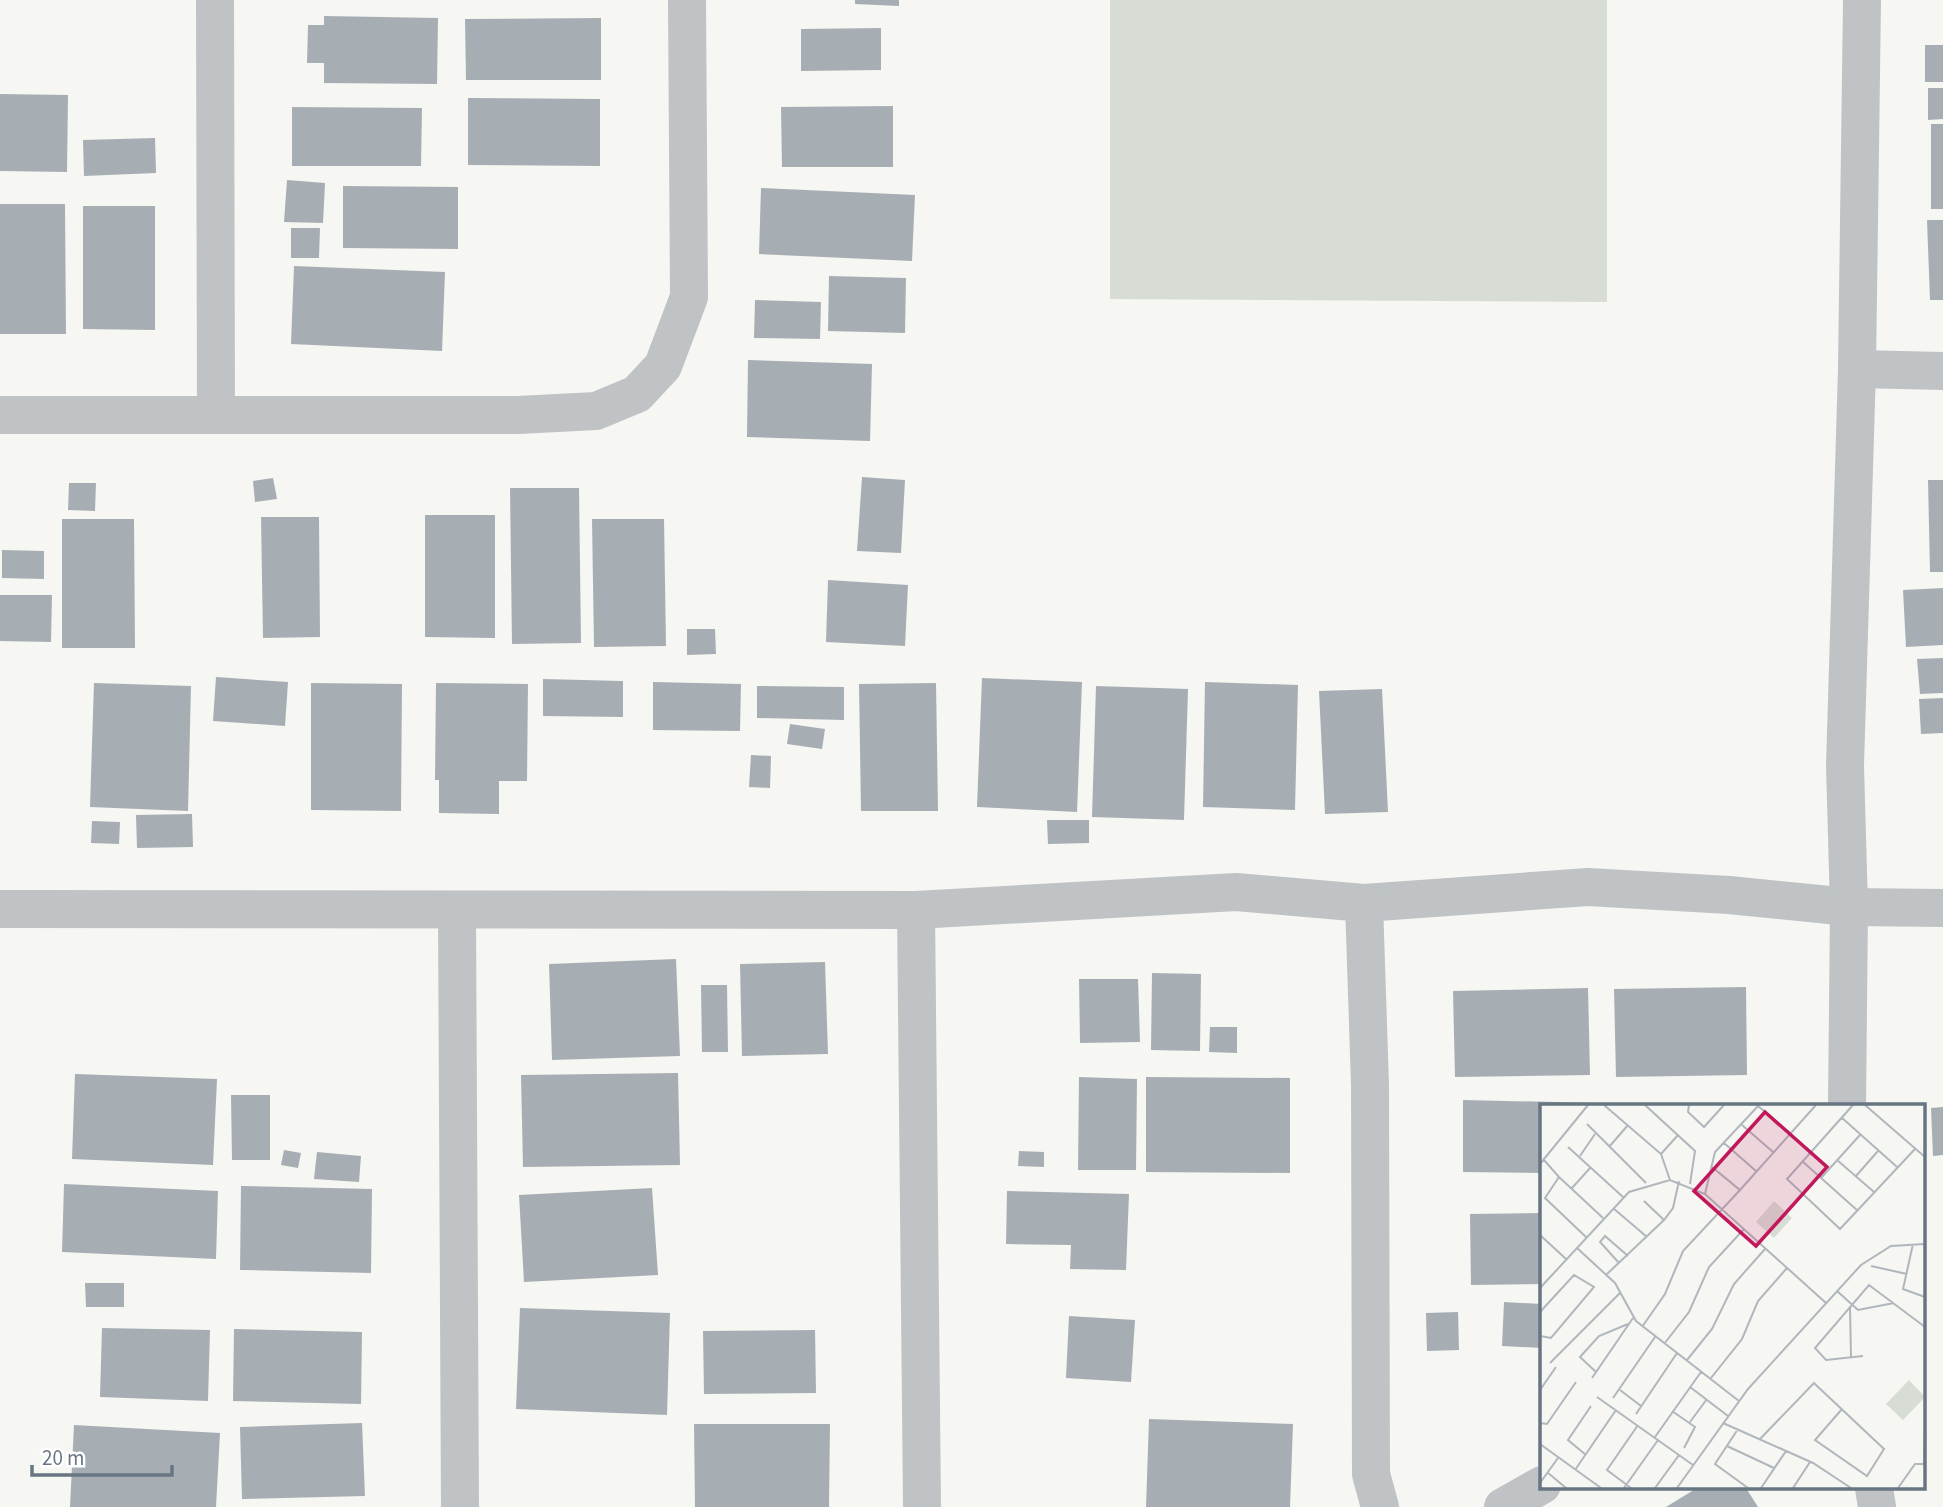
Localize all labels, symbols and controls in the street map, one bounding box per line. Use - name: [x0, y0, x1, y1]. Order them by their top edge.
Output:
- inset map: [1540, 1104, 1926, 1490]
- scale bar: [32, 1434, 172, 1478]
- text: 20 m: [42, 1443, 84, 1473]

